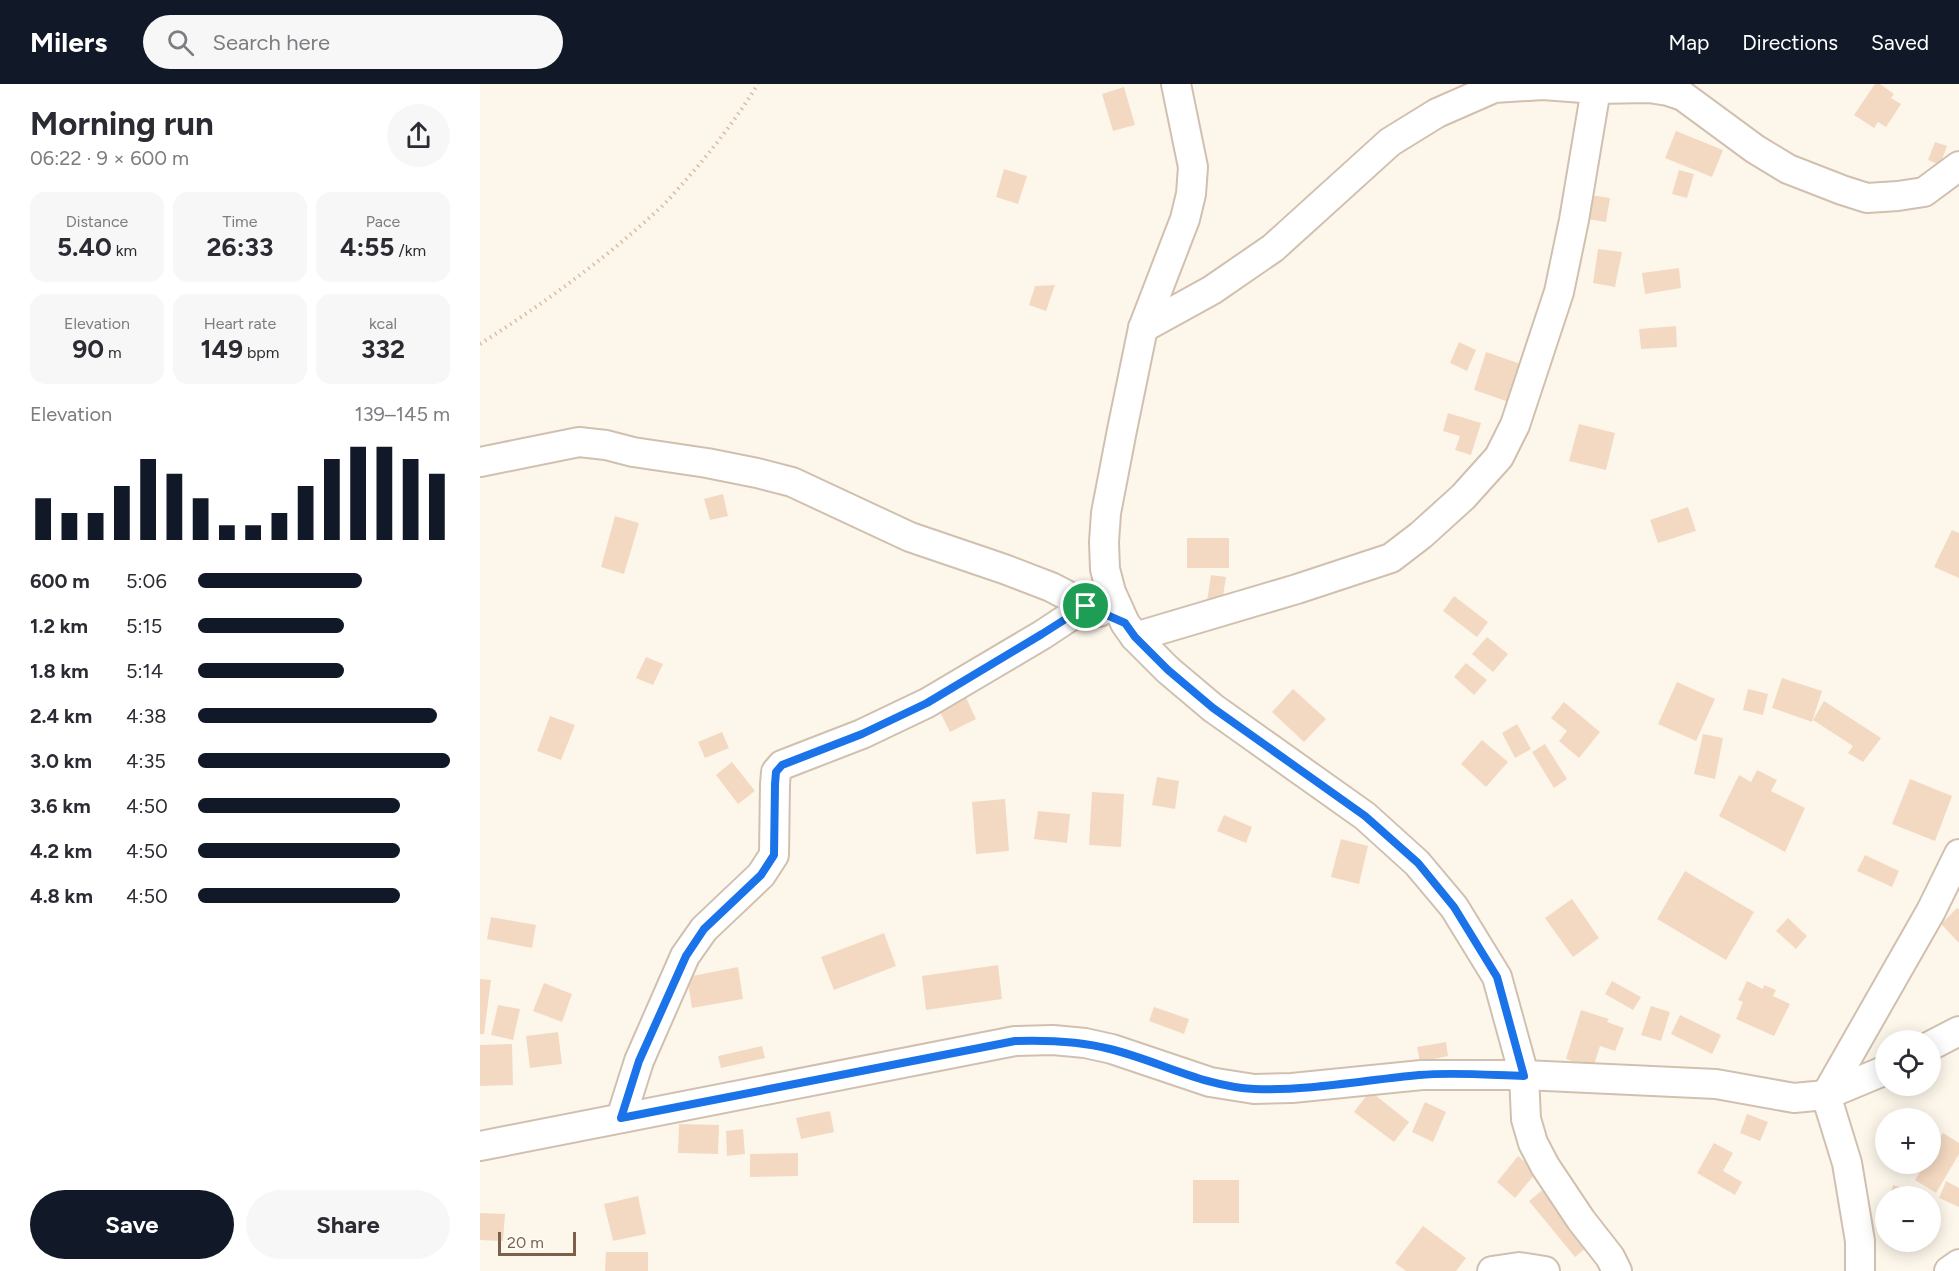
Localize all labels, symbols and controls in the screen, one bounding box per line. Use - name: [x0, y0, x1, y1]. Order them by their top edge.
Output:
- search box: [143, 15, 563, 69]
- text: Milers: [30, 25, 107, 59]
- icon: search: [164, 26, 197, 59]
- text: Search here: [212, 29, 330, 56]
- text: Map: [1668, 30, 1709, 55]
- text: Directions: [1742, 30, 1838, 55]
- text: Saved: [1871, 30, 1929, 55]
- text: Morning run: [30, 104, 214, 143]
- button: share: [387, 104, 450, 167]
- text: 06:22 · 9 × 600 m: [30, 146, 189, 170]
- text: Distance: [66, 212, 128, 231]
- text: Time: [223, 212, 257, 231]
- text: Pace: [366, 212, 400, 231]
- text: 5.40: [57, 231, 112, 263]
- text: 26:33: [207, 231, 273, 263]
- text: 4:55: [340, 231, 394, 263]
- text: km: [112, 241, 137, 260]
- text: /km: [394, 241, 426, 260]
- text: Elevation: [64, 314, 130, 333]
- text: Heart rate: [204, 314, 276, 333]
- text: kcal: [369, 314, 397, 333]
- text: 90: [72, 333, 104, 365]
- text: 149: [201, 333, 243, 365]
- text: 332: [361, 333, 405, 365]
- text: m: [104, 343, 122, 362]
- text: bpm: [243, 343, 279, 362]
- text: Elevation: [30, 402, 112, 426]
- text: 139–145 m: [354, 402, 450, 426]
- text: 600 m: [30, 569, 90, 593]
- text: 5:06: [126, 569, 167, 593]
- pin: [1060, 580, 1111, 631]
- icon: arrive: [1069, 589, 1102, 622]
- text: 1.2 km: [30, 614, 88, 638]
- text: 5:15: [126, 614, 162, 638]
- text: 1.8 km: [30, 659, 89, 683]
- text: 5:14: [126, 659, 163, 683]
- text: 2.4 km: [30, 704, 92, 728]
- text: 4:38: [126, 704, 167, 728]
- text: 3.0 km: [30, 749, 92, 773]
- text: 4:35: [126, 749, 166, 773]
- text: 3.6 km: [30, 794, 91, 818]
- text: 4:50: [126, 794, 168, 818]
- text: 4.2 km: [30, 839, 92, 863]
- text: 4:50: [126, 839, 168, 863]
- text: 4.8 km: [30, 884, 93, 908]
- text: 4:50: [126, 884, 168, 908]
- map controls: [1875, 1030, 1941, 1252]
- button: locate: [1875, 1030, 1941, 1096]
- button: +: [1875, 1108, 1941, 1174]
- button: −: [1875, 1186, 1941, 1252]
- button: Save: [30, 1190, 234, 1259]
- button: Share: [246, 1190, 450, 1259]
- scale bar: [498, 1229, 576, 1256]
- text: 20 m: [507, 1233, 544, 1252]

